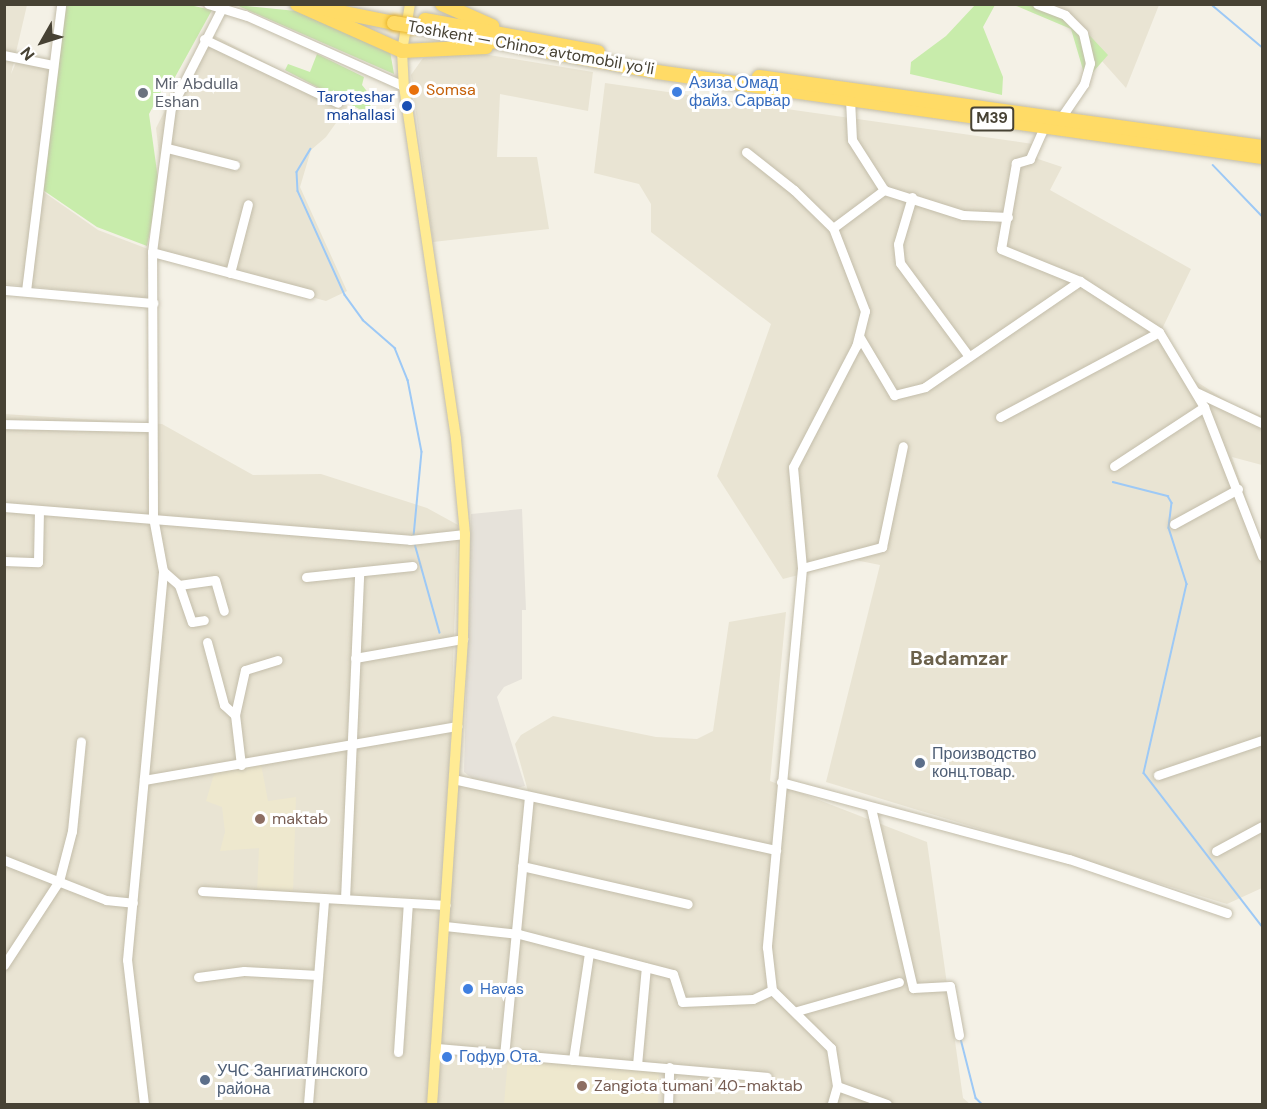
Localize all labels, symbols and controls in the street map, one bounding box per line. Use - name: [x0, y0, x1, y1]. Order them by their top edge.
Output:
- north arrow: [12, 12, 72, 72]
- street label: Toshkent — Chinoz avtomobil yoʻli: [406, 17, 656, 79]
- text: N: [16, 43, 39, 65]
- place label: Азиза Омад файз. Сарвар: [689, 73, 790, 111]
- place label: Mir Abdulla Eshan: [155, 74, 238, 112]
- place label: Somsa: [426, 80, 476, 100]
- marker: Somsa: [407, 83, 421, 97]
- marker: Азиза Омад файз. Сарвар: [670, 85, 684, 99]
- marker: Mir Abdulla Eshan: [136, 86, 150, 100]
- place label: Taroteshar mahallasi: [317, 87, 395, 125]
- marker: Taroteshar mahallasi: [400, 99, 414, 113]
- road number: M39: [970, 107, 1014, 131]
- district label: Badamzar: [910, 646, 1008, 670]
- place label: Производство конц.товар.: [932, 744, 1036, 782]
- marker: Производство конц.товар.: [913, 756, 927, 770]
- place label: maktab: [272, 809, 328, 829]
- marker: maktab: [253, 812, 267, 826]
- place label: Havas: [480, 979, 524, 999]
- marker: Havas: [461, 982, 475, 996]
- place label: Гофур Ота.: [459, 1047, 541, 1067]
- marker: Гофур Ота.: [440, 1050, 454, 1064]
- place label: УЧС Зангиатинского района: [217, 1061, 368, 1099]
- marker: УЧС Зангиатинского района: [198, 1073, 212, 1087]
- place label: Zangiota tumani 40-maktab: [594, 1076, 803, 1096]
- marker: Zangiota tumani 40-maktab: [575, 1079, 589, 1093]

